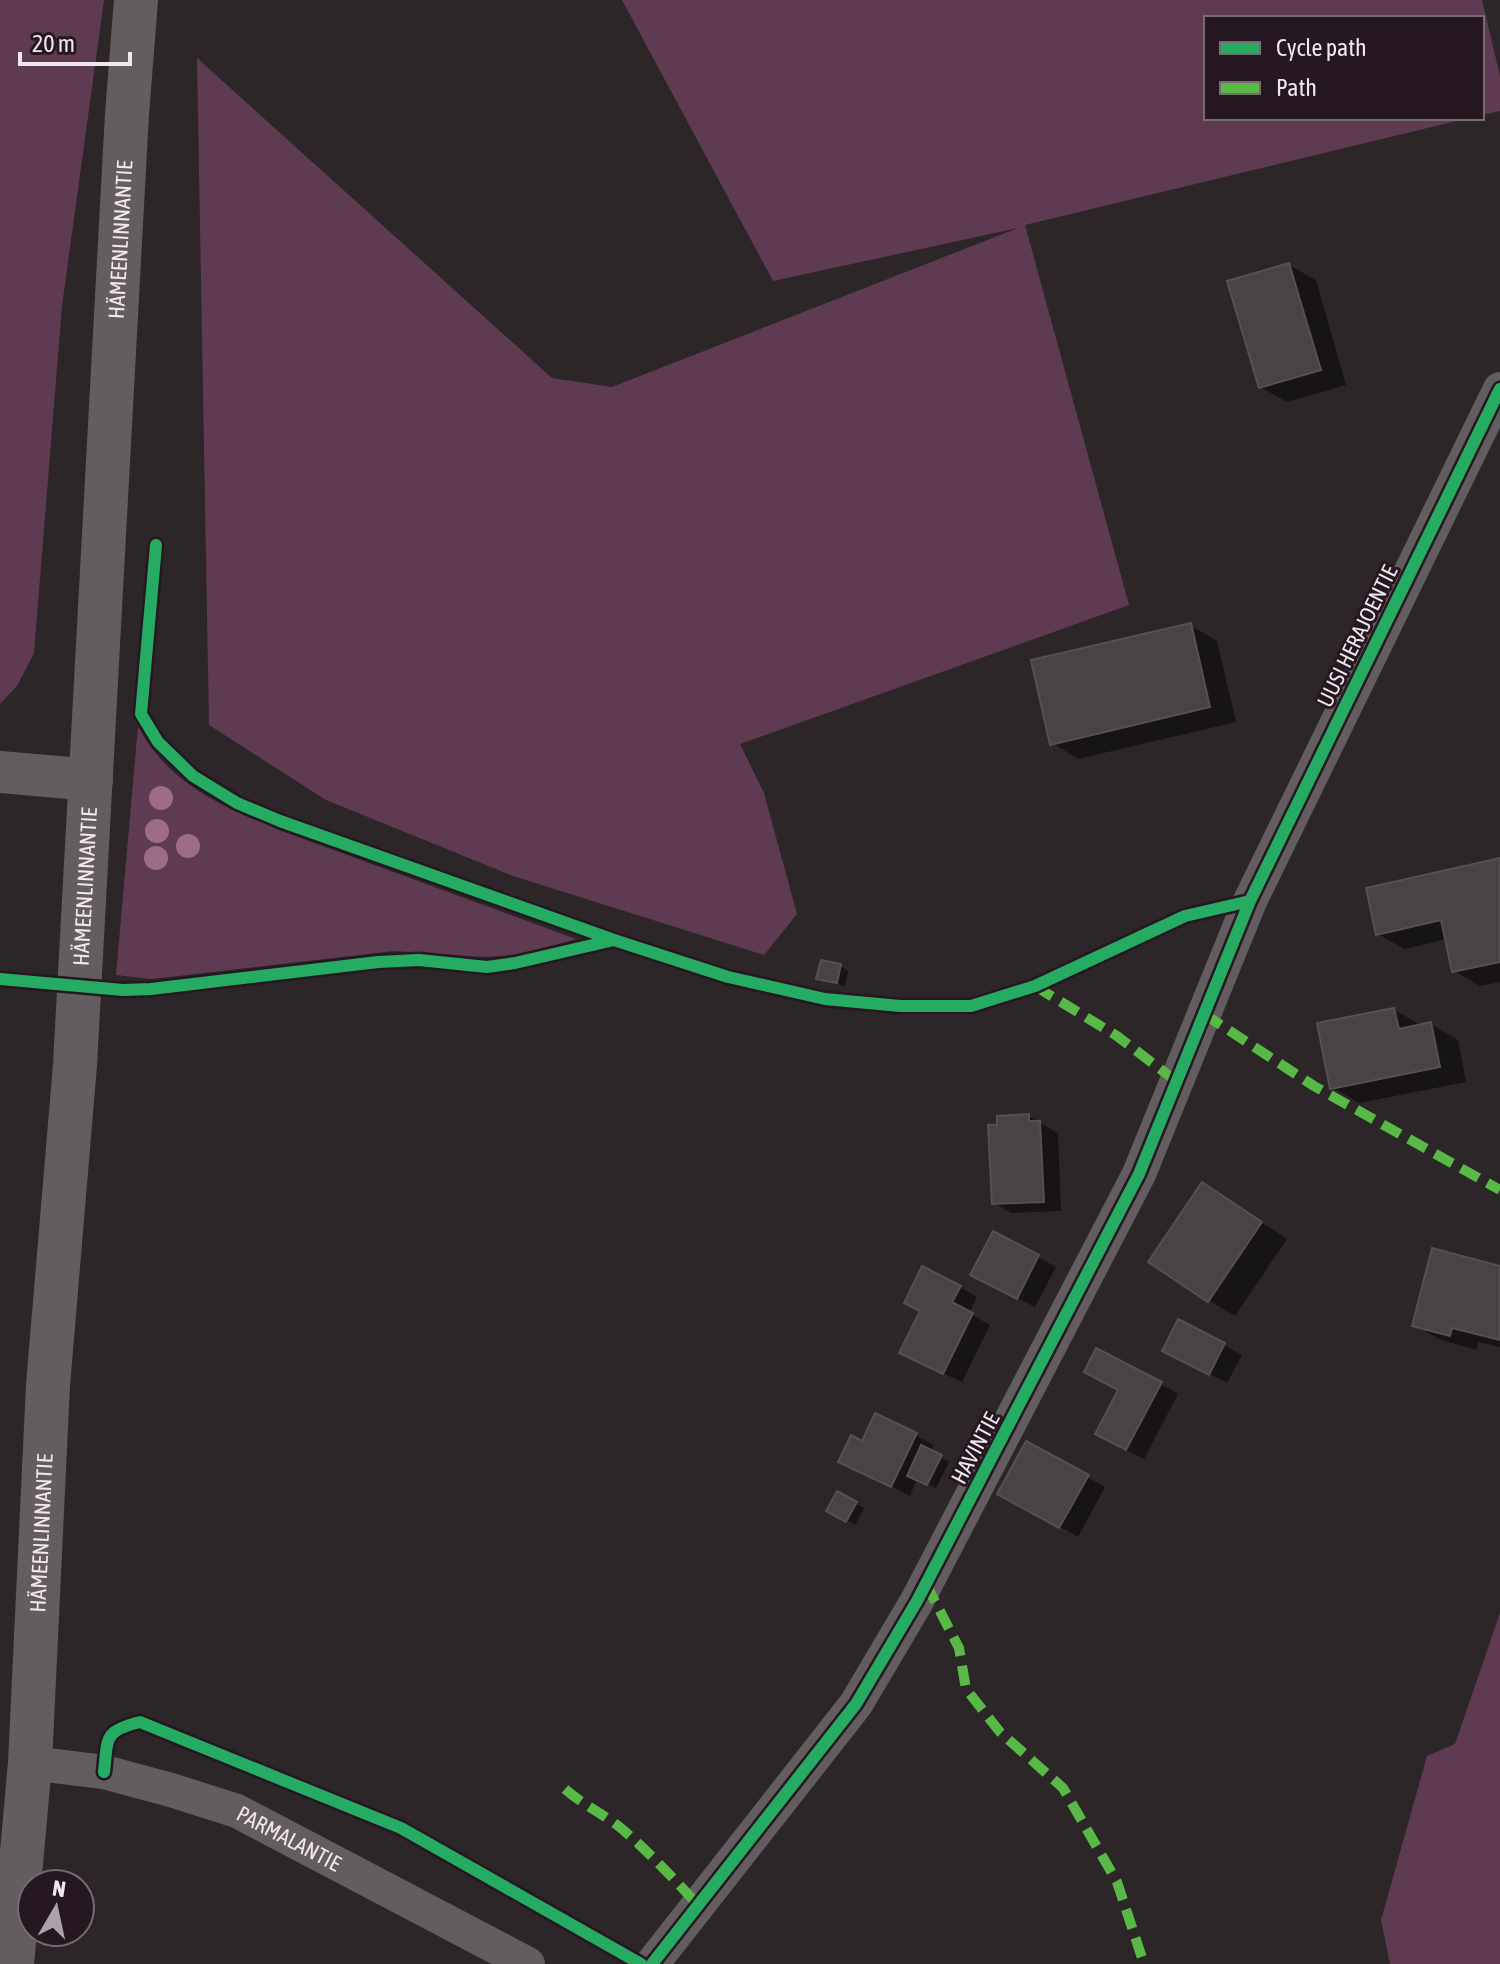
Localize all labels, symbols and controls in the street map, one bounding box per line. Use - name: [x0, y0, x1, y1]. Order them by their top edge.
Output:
- scale bar: [20, 16, 130, 66]
- legend: [1204, 16, 1484, 120]
- text: 20 m: [32, 30, 75, 57]
- text: Cycle path: [1276, 34, 1367, 61]
- text: Path: [1276, 74, 1317, 101]
- street label: HÄMEENLINNANTIE: [103, 159, 137, 319]
- street label: UUSI HERAJOENTIE: [1311, 560, 1403, 711]
- street label: HÄMEENLINNANTIE: [67, 806, 102, 967]
- street label: HAVINTIE: [945, 1407, 1005, 1488]
- street label: HÄMEENLINNANTIE: [24, 1453, 58, 1613]
- street label: PARMALANTIE: [232, 1800, 346, 1877]
- north arrow: [16, 1868, 96, 1948]
- text: N: [51, 1874, 68, 1902]

